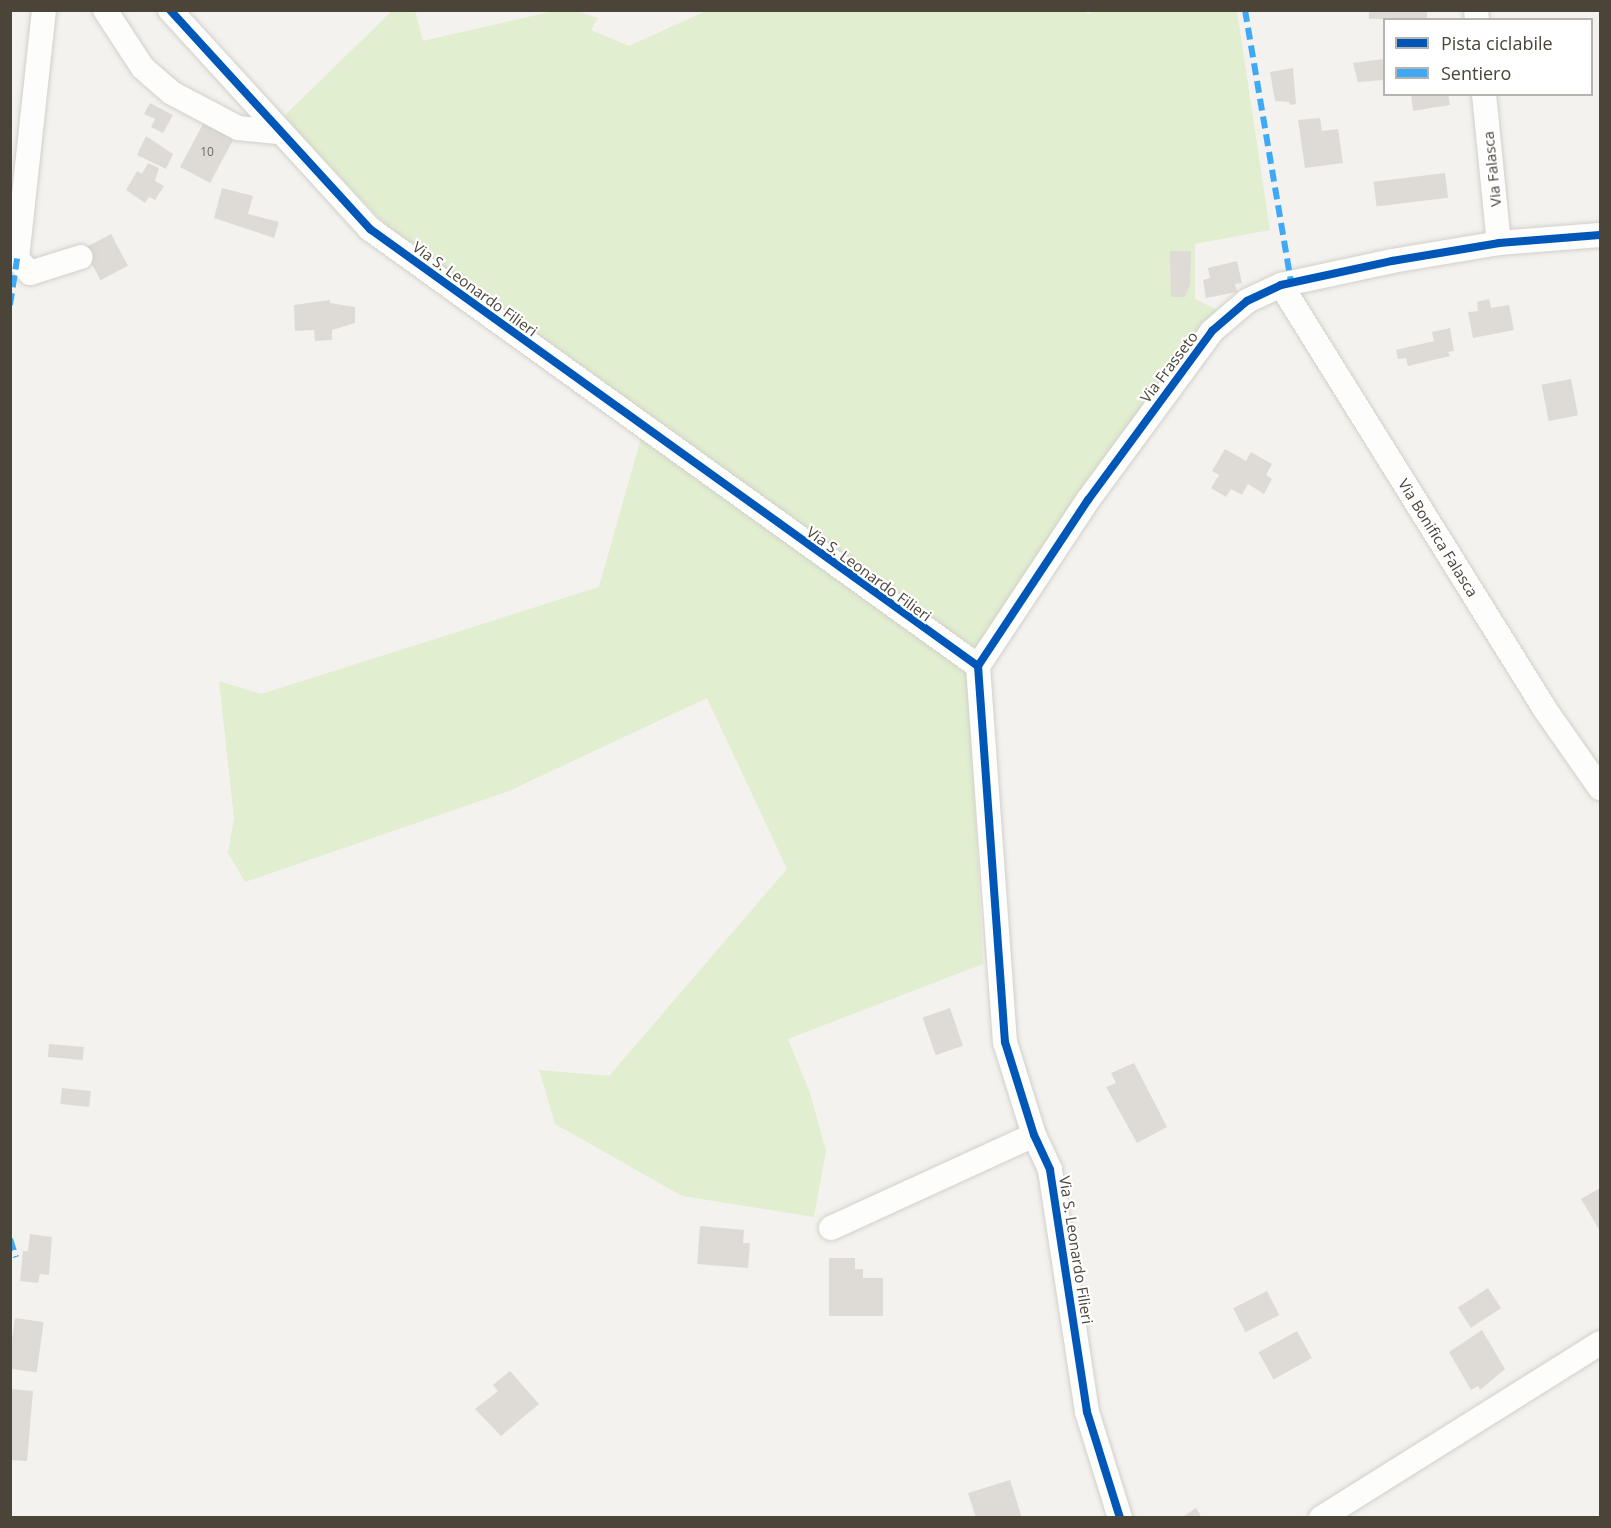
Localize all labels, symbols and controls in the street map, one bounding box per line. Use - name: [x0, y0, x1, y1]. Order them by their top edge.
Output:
- legend: [1383, 18, 1593, 96]
- text: Pista ciclabile: [1441, 31, 1553, 55]
- text: Sentiero: [1441, 61, 1511, 85]
- street label: Via Falasca: [1479, 130, 1505, 208]
- house number: 10: [200, 145, 214, 159]
- street label: Via S. Leonardo Filieri: [409, 238, 541, 340]
- street label: Via Frasseto: [1136, 328, 1202, 406]
- street label: Via Bonifica Falasca: [1394, 476, 1482, 600]
- street label: Via S. Leonardo Filieri: [803, 523, 935, 625]
- street label: Via S. Leonardo Filieri: [1055, 1175, 1097, 1325]

